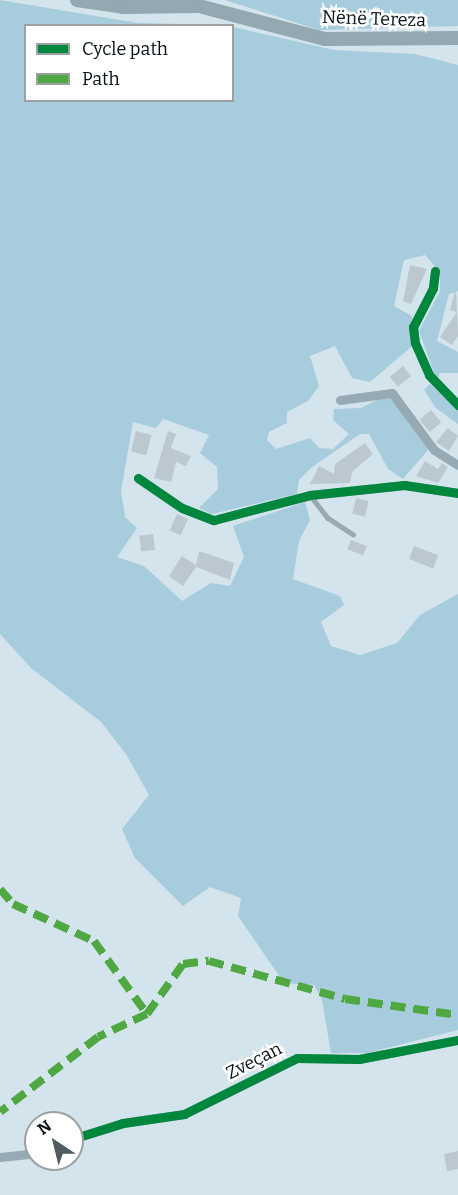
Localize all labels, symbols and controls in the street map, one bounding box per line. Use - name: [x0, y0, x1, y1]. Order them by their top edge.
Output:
- street label: Nënë Tereza: [322, 6, 426, 32]
- legend: [24, 24, 234, 102]
- text: Cycle path: [82, 38, 168, 60]
- text: Path: [82, 68, 120, 90]
- street label: Zveçan: [222, 1038, 286, 1084]
- north arrow: [24, 1111, 84, 1171]
- text: N: [34, 1116, 55, 1139]

